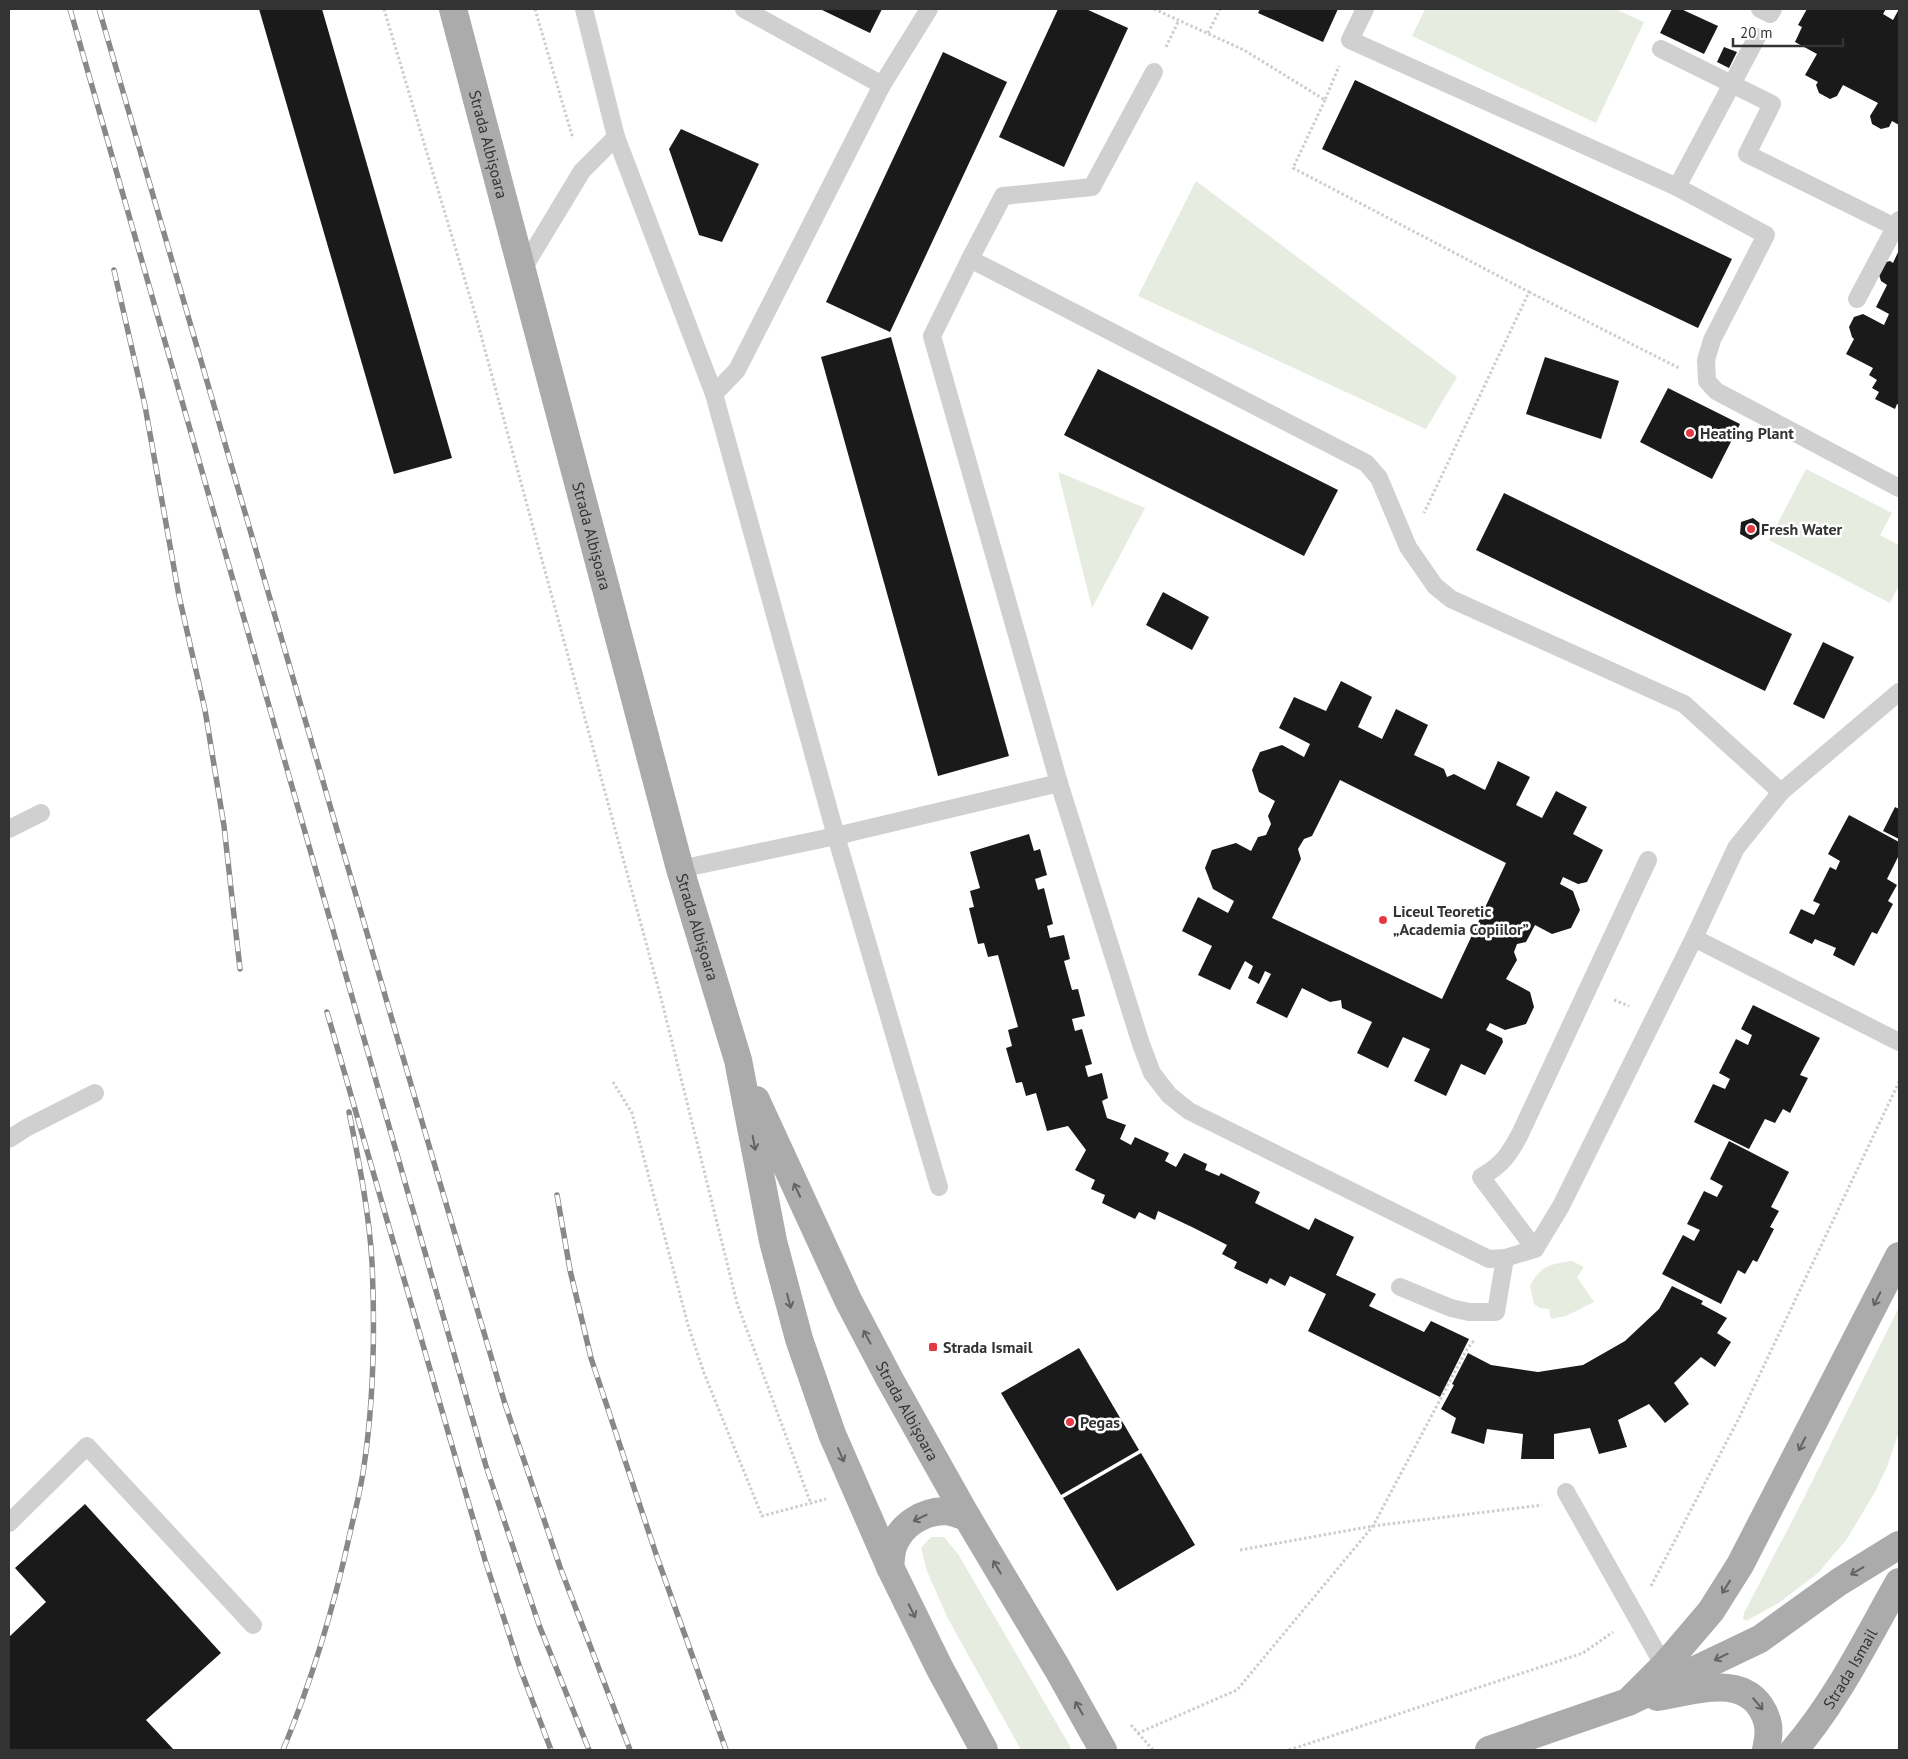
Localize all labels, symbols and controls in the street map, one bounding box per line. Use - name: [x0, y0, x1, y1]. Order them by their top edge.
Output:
- scale bar: [1733, 15, 1843, 47]
- text: 20 m: [1740, 23, 1773, 42]
- street label: Strada Albișoara: [465, 88, 513, 201]
- place label: Heating Plant: [1700, 423, 1794, 443]
- marker: Heating Plant: [1684, 427, 1696, 439]
- street label: Strada Albișoara: [568, 480, 616, 592]
- place label: Fresh Water: [1761, 519, 1843, 539]
- marker: Fresh Water: [1745, 523, 1757, 535]
- street label: Strada Albișoara: [672, 871, 723, 983]
- place label: Liceul Teoretic „Academia Copiilor”: [1393, 901, 1529, 939]
- marker: Liceul Teoretic „Academia Copiilor”: [1377, 914, 1389, 926]
- one-way arrow: [749, 1134, 759, 1150]
- one-way arrow: [792, 1183, 802, 1198]
- one-way arrow: [1872, 1292, 1882, 1307]
- one-way arrow: [785, 1293, 794, 1309]
- one-way arrow: [862, 1329, 872, 1344]
- place label: Strada Ismail: [943, 1337, 1033, 1357]
- marker: Strada Ismail: [927, 1341, 939, 1353]
- street label: Strada Albișoara: [872, 1357, 943, 1464]
- place label: Pegas: [1080, 1412, 1120, 1432]
- marker: Pegas: [1064, 1416, 1076, 1428]
- one-way arrow: [1797, 1436, 1807, 1451]
- one-way arrow: [836, 1447, 846, 1462]
- one-way arrow: [913, 1514, 928, 1523]
- one-way arrow: [991, 1561, 1001, 1575]
- one-way arrow: [1851, 1566, 1865, 1576]
- one-way arrow: [1720, 1580, 1731, 1594]
- one-way arrow: [908, 1603, 917, 1618]
- street label: Strada Ismail: [1818, 1625, 1881, 1712]
- one-way arrow: [1714, 1653, 1729, 1663]
- one-way arrow: [1752, 1697, 1763, 1710]
- one-way arrow: [1074, 1700, 1084, 1715]

